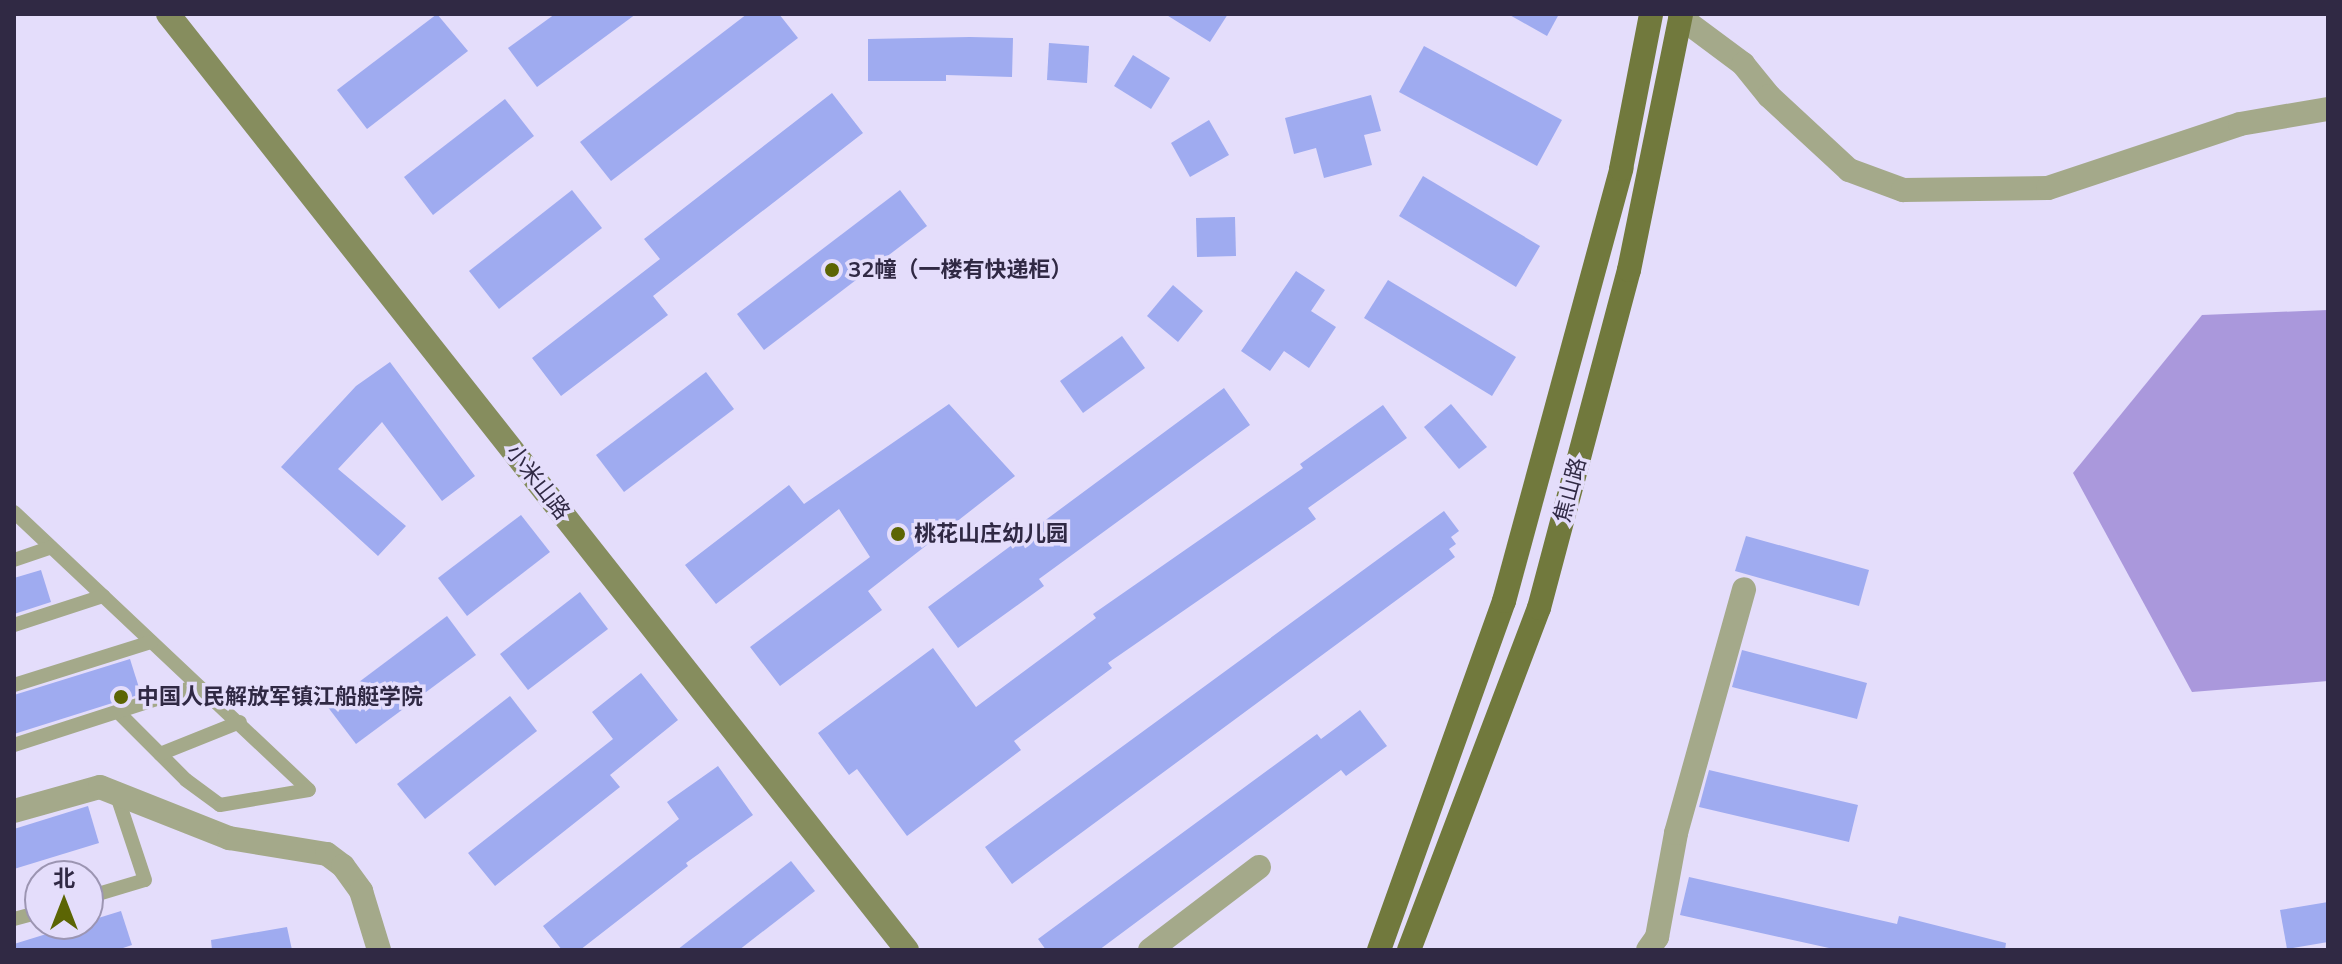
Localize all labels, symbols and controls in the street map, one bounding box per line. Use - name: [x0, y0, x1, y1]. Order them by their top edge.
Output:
- place label: 32幢（一楼有快递柜）: [848, 257, 1072, 283]
- marker: 32幢（一楼有快递柜）: [823, 261, 841, 279]
- street label: 小米山路: [501, 439, 575, 525]
- street label: 焦山路: [1549, 455, 1591, 525]
- place label: 桃花山庄幼儿园: [914, 521, 1068, 547]
- marker: 桃花山庄幼儿园: [889, 525, 907, 543]
- place label: 中国人民解放军镇江船艇学院: [137, 684, 423, 710]
- marker: 中国人民解放军镇江船艇学院: [112, 688, 130, 706]
- north arrow: [24, 860, 104, 940]
- text: 北: [53, 864, 75, 892]

